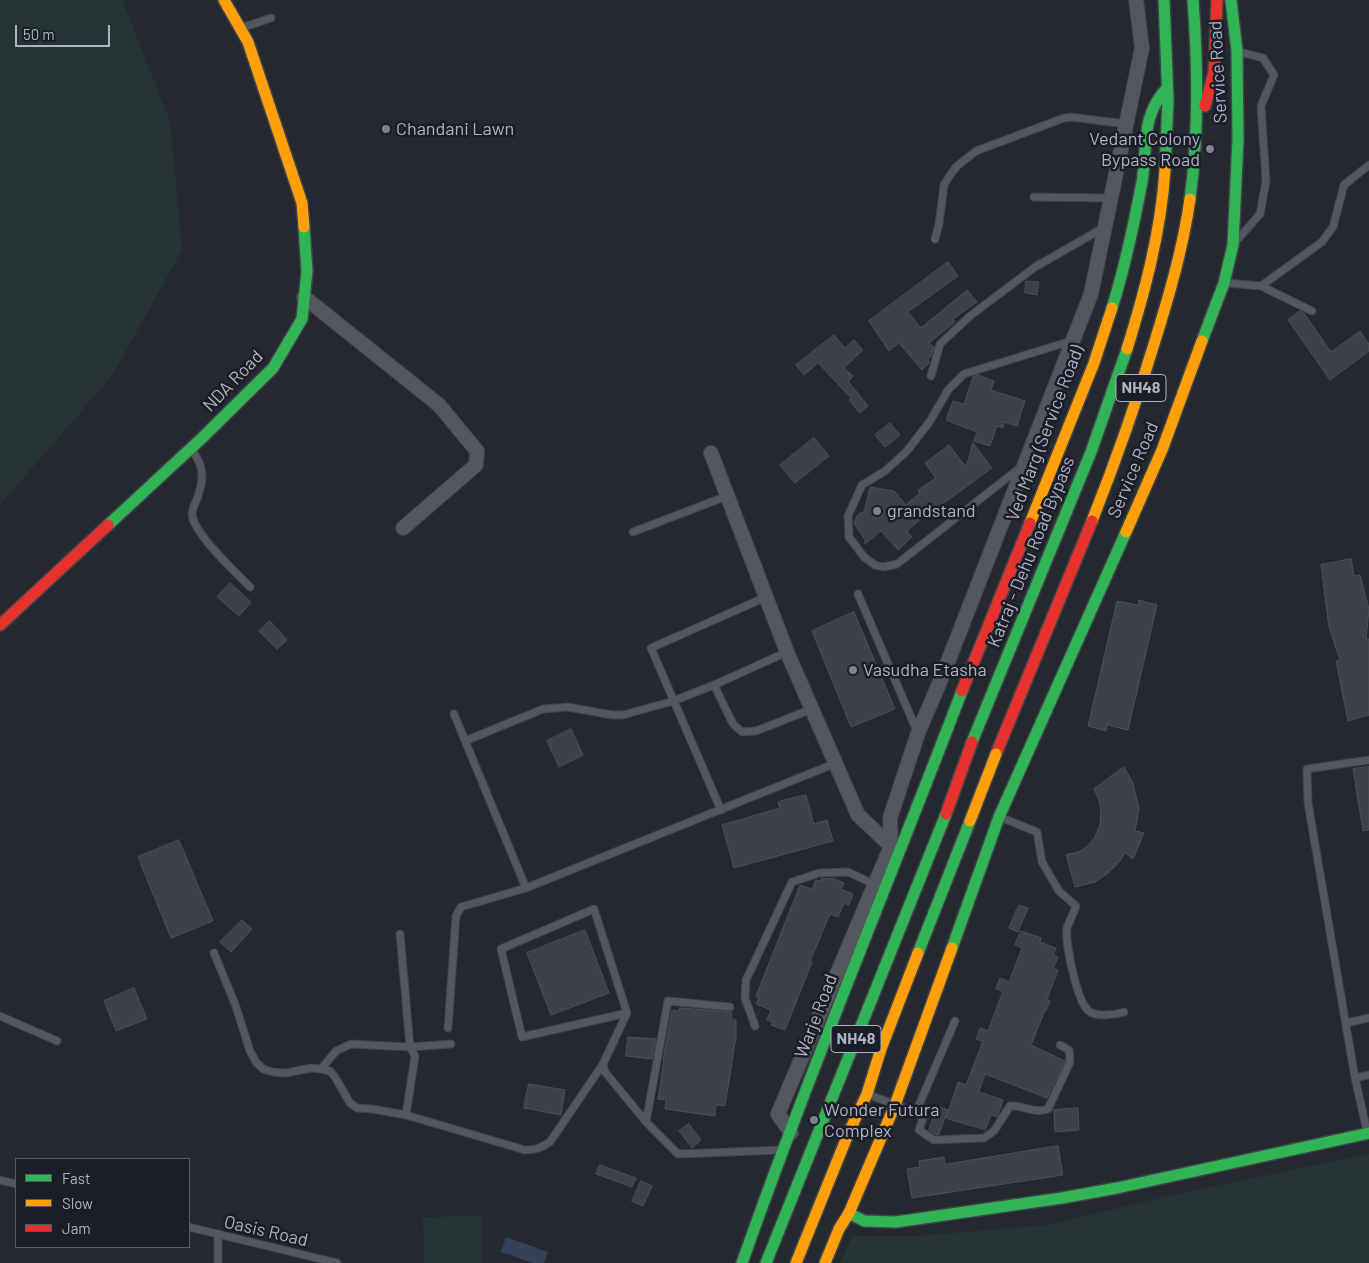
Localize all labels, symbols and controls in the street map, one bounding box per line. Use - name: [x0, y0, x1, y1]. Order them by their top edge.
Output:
- scale bar: [18, 15, 112, 47]
- street label: Service Road: [1205, 20, 1231, 124]
- text: 50 m: [23, 25, 55, 43]
- place label: Chandani Lawn: [396, 118, 514, 140]
- marker: Chandani Lawn: [380, 123, 392, 135]
- place label: Vedant Colony Bypass Road: [1089, 128, 1200, 170]
- marker: Vedant Colony Bypass Road: [1204, 143, 1216, 155]
- street label: Ved Marg (Service Road): [1002, 342, 1088, 524]
- street label: NDA Road: [199, 346, 267, 416]
- road number: NH48: [1116, 374, 1166, 402]
- street label: Service Road: [1103, 419, 1163, 521]
- street label: Katraj - Dehu Road Bypass: [983, 453, 1079, 651]
- place label: grandstand: [887, 500, 976, 522]
- marker: grandstand: [871, 505, 883, 517]
- place label: Vasudha Etasha: [863, 659, 987, 681]
- marker: Vasudha Etasha: [847, 664, 859, 676]
- street label: Warje Road: [790, 971, 842, 1061]
- road number: NH48: [831, 1026, 881, 1052]
- place label: Wonder Futura Complex: [824, 1099, 939, 1142]
- marker: Wonder Futura Complex: [808, 1114, 820, 1126]
- legend: [15, 1158, 190, 1248]
- text: Fast: [62, 1169, 90, 1187]
- text: Slow: [62, 1194, 93, 1212]
- street label: Oasis Road: [222, 1211, 310, 1251]
- text: Jam: [62, 1219, 91, 1237]

